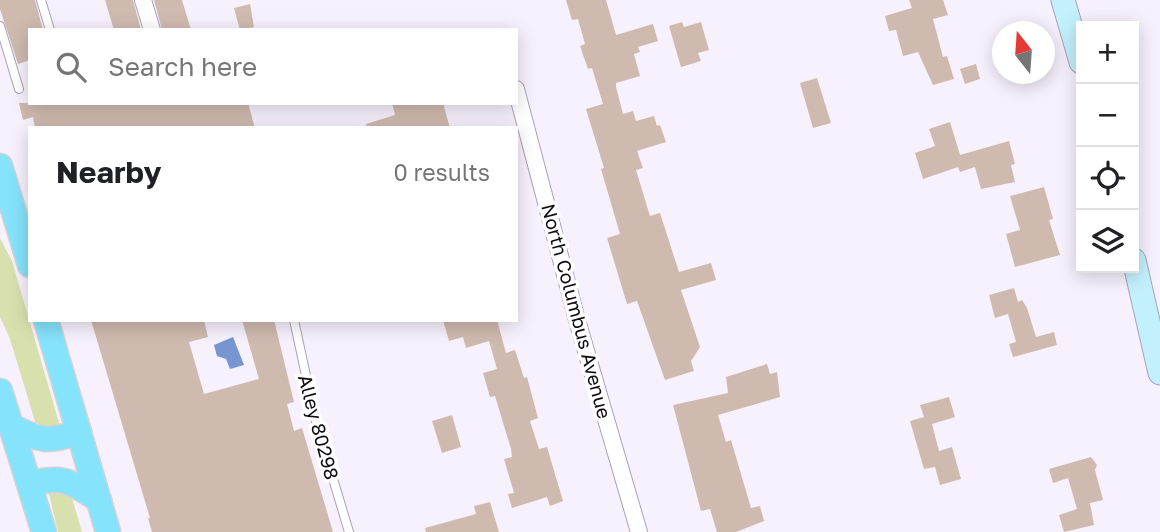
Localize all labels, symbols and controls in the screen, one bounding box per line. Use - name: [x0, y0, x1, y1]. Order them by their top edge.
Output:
- north arrow: [992, 21, 1055, 84]
- map controls: [1076, 21, 1139, 273]
- button: +: [1076, 21, 1139, 84]
- search box: [28, 28, 518, 105]
- icon: search: [52, 48, 90, 86]
- text: Search here: [108, 51, 257, 82]
- button: −: [1076, 84, 1139, 147]
- button: locate: [1076, 147, 1139, 210]
- text: Nearby: [56, 154, 161, 190]
- text: 0 results: [394, 158, 490, 186]
- street label: North Columbus Avenue: [537, 201, 617, 421]
- button: layers: [1076, 210, 1139, 273]
- street label: Alley 80298: [294, 372, 344, 482]

